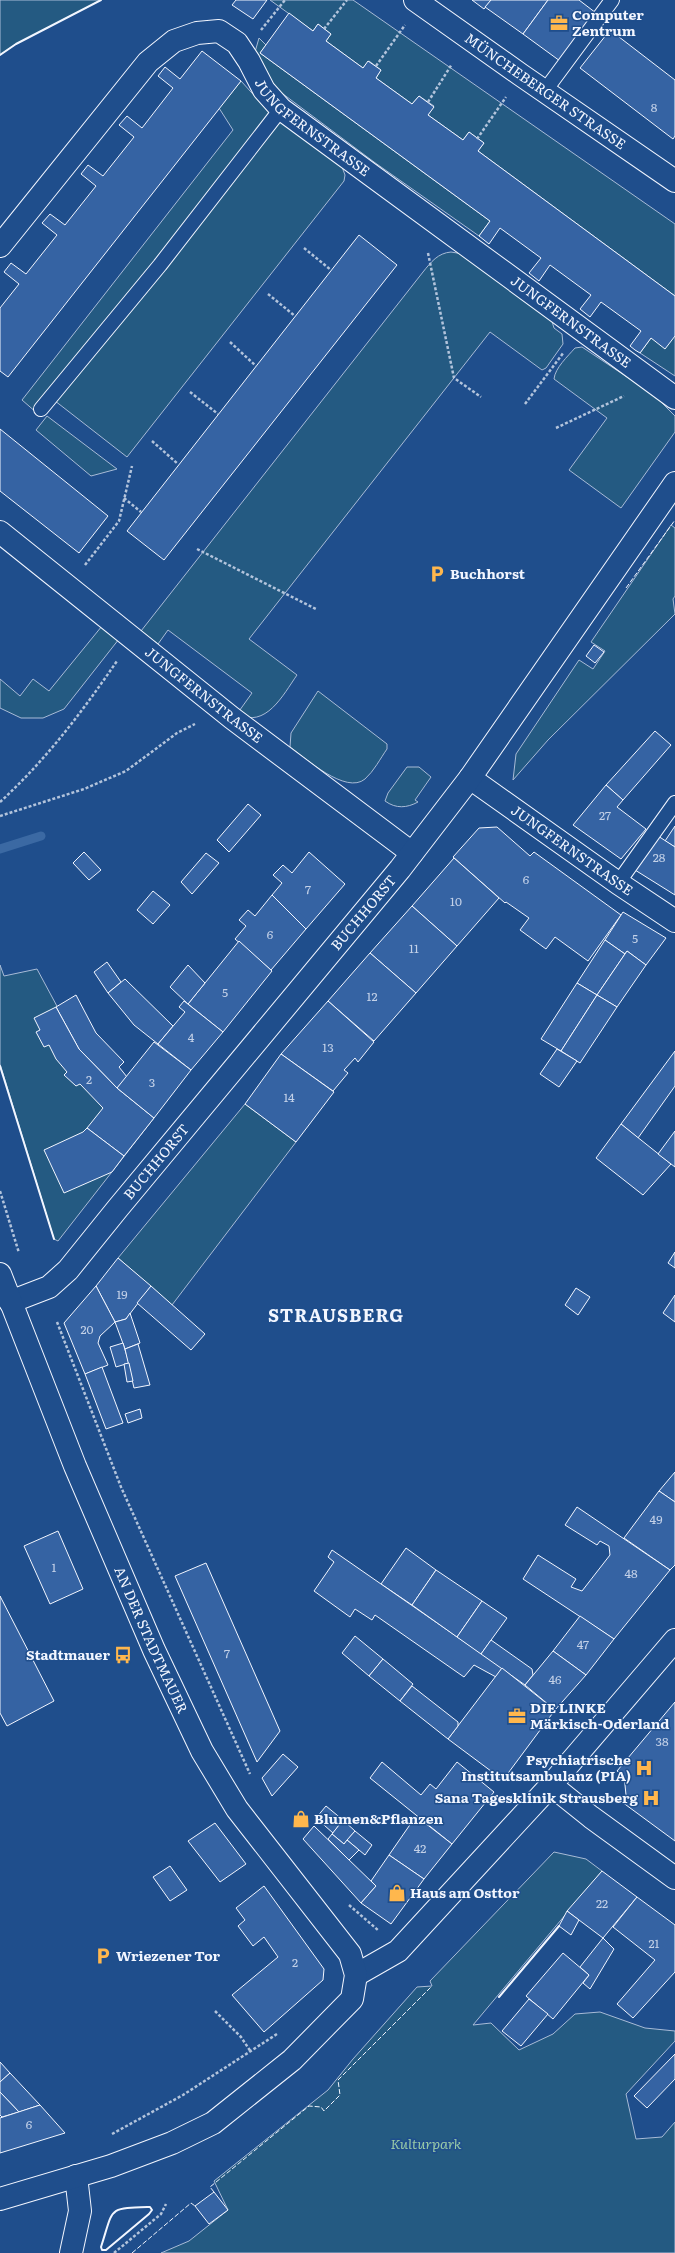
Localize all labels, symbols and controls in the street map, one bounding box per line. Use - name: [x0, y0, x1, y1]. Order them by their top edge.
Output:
- place label: Computer Zentrum: [572, 4, 644, 40]
- office icon: Computer Zentrum: [549, 13, 569, 33]
- street label: MÜNCHEBERGER STRASSE: [461, 27, 630, 153]
- street label: JUNGFERNSTRASSE: [251, 75, 375, 180]
- house number: 8: [651, 98, 658, 116]
- street label: JUNGFERNSTRASSE: [507, 270, 636, 372]
- place label: Buchhorst: [450, 563, 526, 583]
- parking icon: Buchhorst: [427, 564, 447, 584]
- street label: JUNGFERNSTRASSE: [141, 641, 268, 747]
- street label: JUNGFERNSTRASSE: [508, 799, 638, 899]
- house number: 27: [599, 806, 611, 824]
- house number: 28: [653, 848, 666, 866]
- street label: BUCHHORST: [325, 870, 400, 954]
- house number: 6: [523, 870, 530, 888]
- house number: 7: [305, 880, 311, 898]
- house number: 10: [450, 892, 462, 910]
- house number: 6: [267, 925, 274, 943]
- house number: 5: [632, 929, 638, 947]
- house number: 11: [409, 939, 419, 957]
- house number: 5: [222, 983, 228, 1001]
- house number: 12: [367, 987, 377, 1005]
- house number: 4: [188, 1028, 195, 1046]
- house number: 13: [322, 1038, 334, 1056]
- house number: 2: [86, 1070, 92, 1088]
- house number: 3: [149, 1073, 155, 1091]
- house number: 14: [283, 1088, 295, 1106]
- street label: BUCHHORST: [118, 1119, 193, 1203]
- house number: 19: [116, 1285, 128, 1303]
- district label: STRAUSBERG: [268, 1301, 404, 1328]
- house number: 20: [80, 1320, 94, 1338]
- house number: 49: [650, 1510, 662, 1528]
- house number: 1: [52, 1558, 57, 1576]
- street label: AN DER STADTMAUER: [110, 1563, 194, 1716]
- house number: 48: [624, 1564, 638, 1582]
- house number: 47: [577, 1635, 589, 1653]
- place label: Stadtmauer: [26, 1644, 110, 1664]
- house number: 7: [224, 1644, 230, 1662]
- bus stop icon: Stadtmauer: [113, 1645, 133, 1665]
- house number: 46: [548, 1670, 562, 1688]
- place label: DIE LINKE Märkisch-Oderland: [530, 1697, 670, 1733]
- office icon: DIE LINKE Märkisch-Oderland: [507, 1706, 527, 1726]
- house number: 38: [655, 1732, 669, 1750]
- place label: Psychiatrische Institutsambulanz (PIA): [461, 1749, 631, 1785]
- hospital icon: Psychiatrische Institutsambulanz (PIA): [634, 1758, 654, 1778]
- place label: Sana Tagesklinik Strausberg: [435, 1787, 639, 1807]
- hospital icon: Sana Tagesklinik Strausberg: [641, 1788, 661, 1808]
- place label: Blumen&Pflanzen: [314, 1808, 444, 1828]
- shop icon: Blumen&Pflanzen: [291, 1809, 311, 1829]
- house number: 42: [414, 1839, 426, 1857]
- place label: Haus am Osttor: [410, 1882, 520, 1902]
- shop icon: Haus am Osttor: [387, 1883, 407, 1903]
- house number: 22: [596, 1894, 608, 1912]
- house number: 21: [649, 1934, 660, 1952]
- place label: Wriezener Tor: [116, 1945, 221, 1965]
- parking icon: Wriezener Tor: [93, 1946, 113, 1966]
- house number: 2: [292, 1953, 298, 1971]
- house number: 6: [26, 2115, 33, 2133]
- park label: Kulturpark: [390, 2133, 462, 2153]

